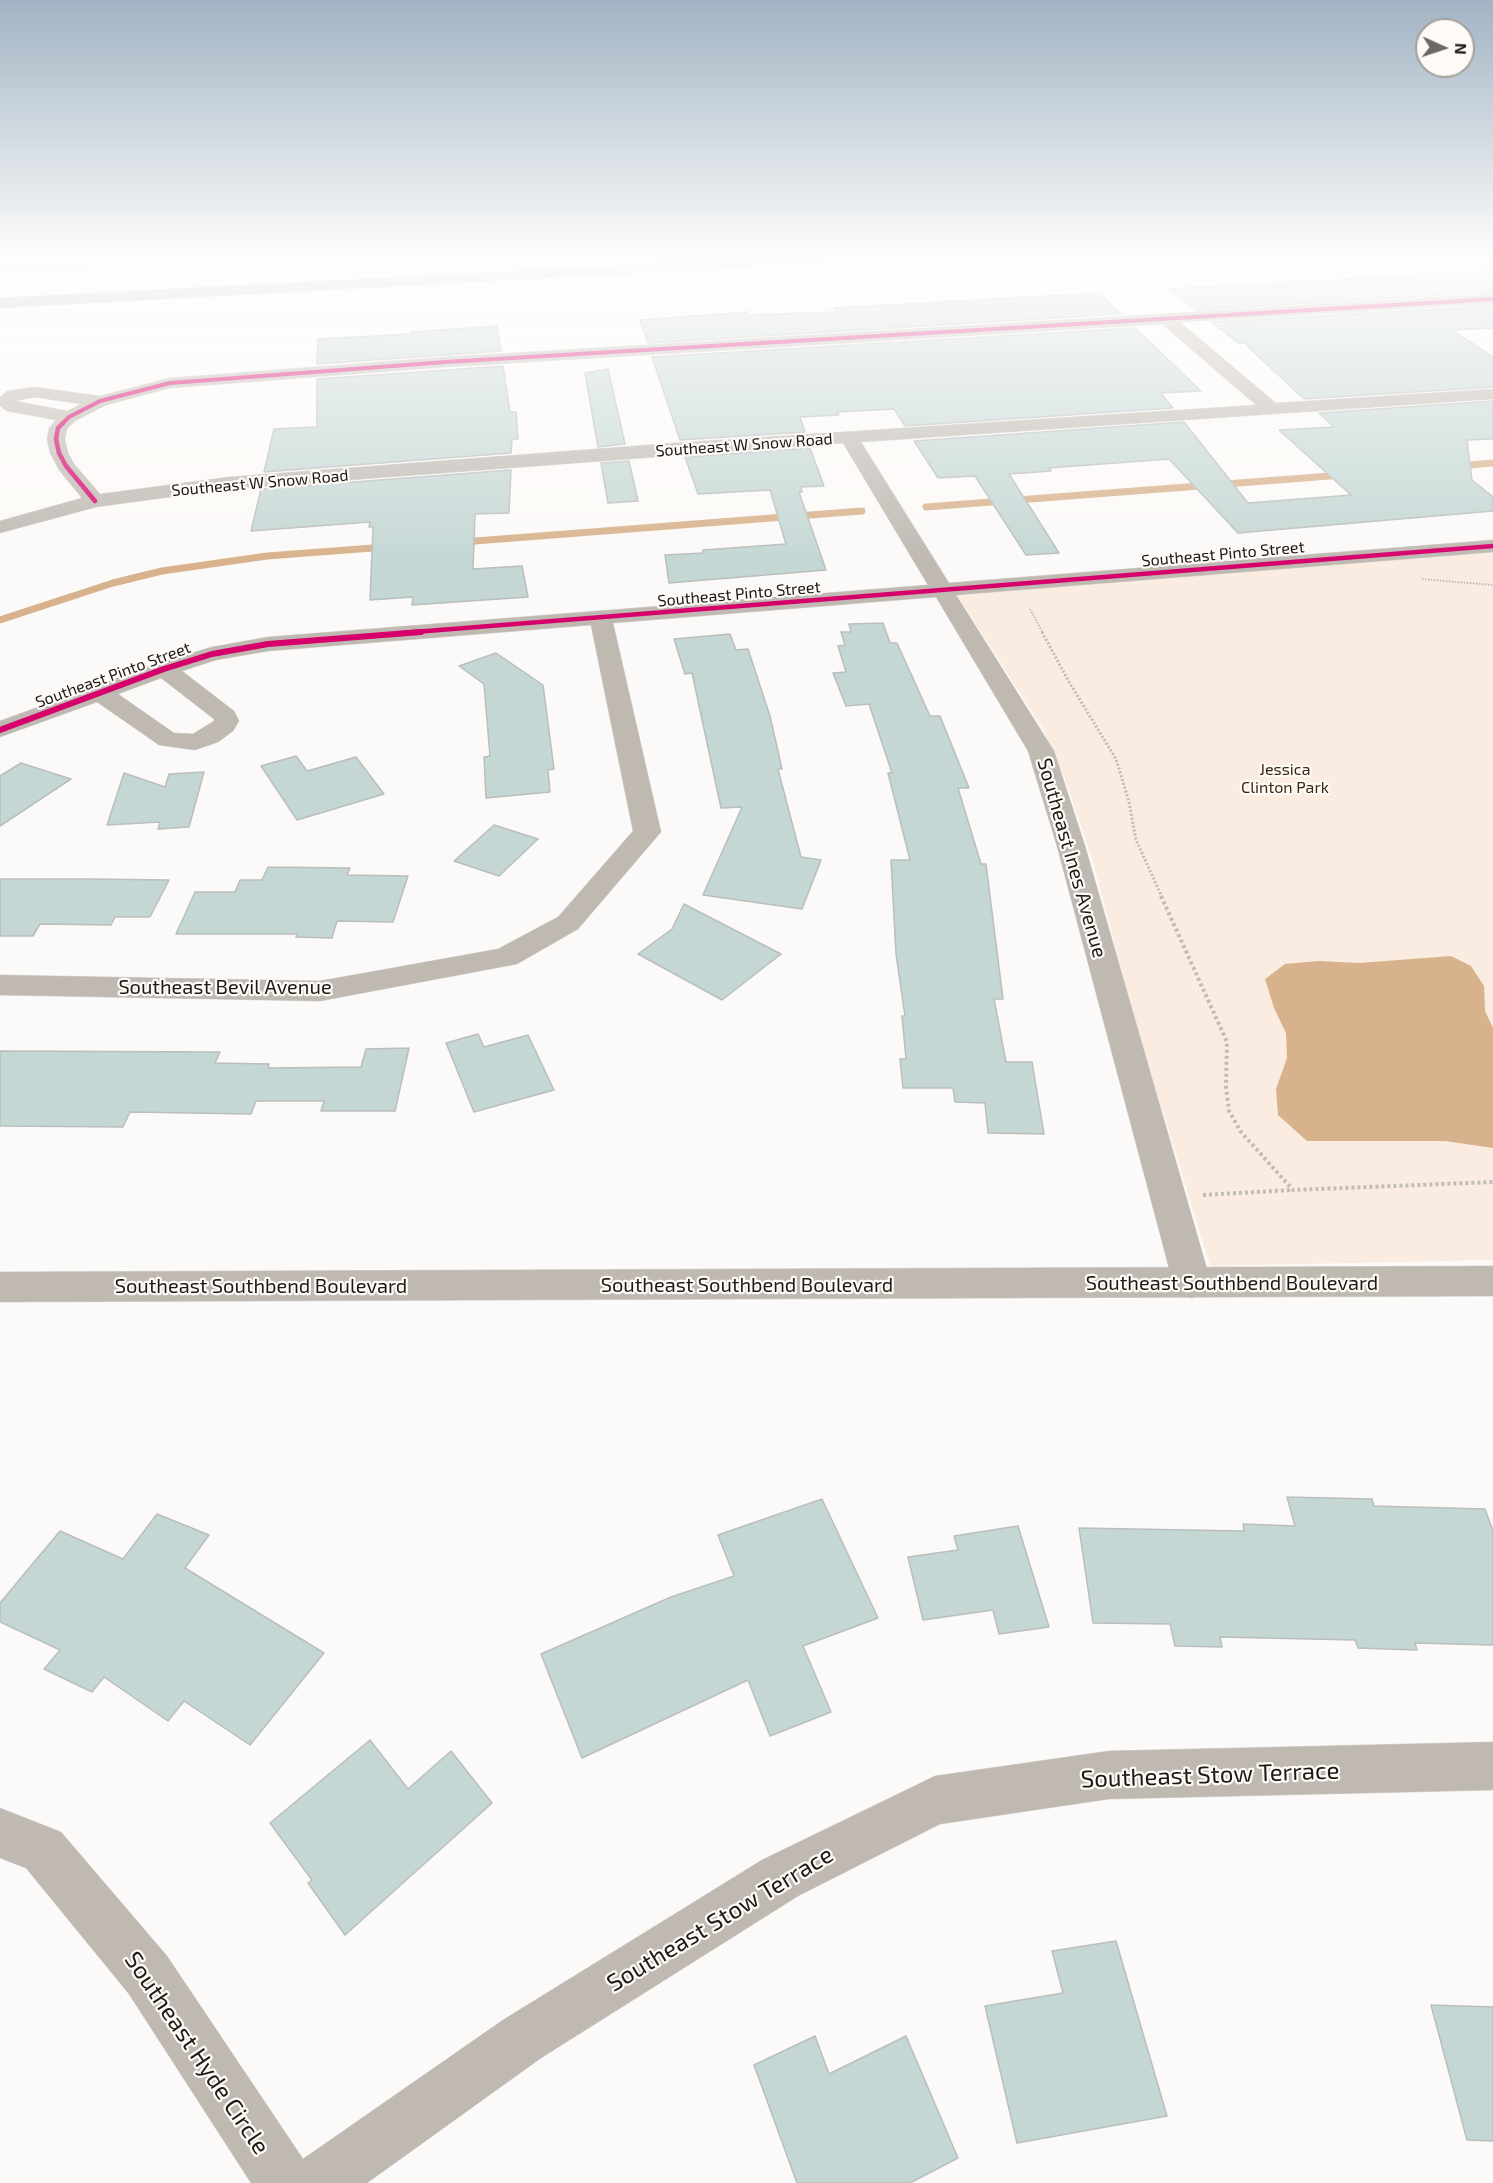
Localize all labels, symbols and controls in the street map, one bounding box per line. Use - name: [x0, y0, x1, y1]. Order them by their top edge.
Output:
- north arrow: [1415, 18, 1475, 78]
- text: N: [1452, 43, 1471, 55]
- street label: Southeast W Snow Road: [655, 429, 833, 461]
- street label: Southeast W Snow Road: [171, 466, 349, 500]
- street label: Southeast Pinto Street: [1141, 537, 1305, 571]
- street label: Southeast Pinto Street: [657, 577, 821, 611]
- street label: Southeast Pinto Street: [33, 638, 193, 712]
- street label: Southeast Ines Avenue: [1032, 755, 1112, 961]
- park label: Jessica Clinton Park: [1241, 760, 1329, 798]
- street label: Southeast Bevil Avenue: [118, 975, 332, 999]
- street label: Southeast Southbend Boulevard: [1086, 1271, 1378, 1295]
- street label: Southeast Southbend Boulevard: [601, 1273, 893, 1297]
- street label: Southeast Southbend Boulevard: [115, 1274, 407, 1298]
- street label: Southeast Stow Terrace: [1080, 1756, 1340, 1794]
- street label: Southeast Stow Terrace: [602, 1840, 838, 1998]
- street label: Southeast Hyde Circle: [119, 1946, 275, 2160]

